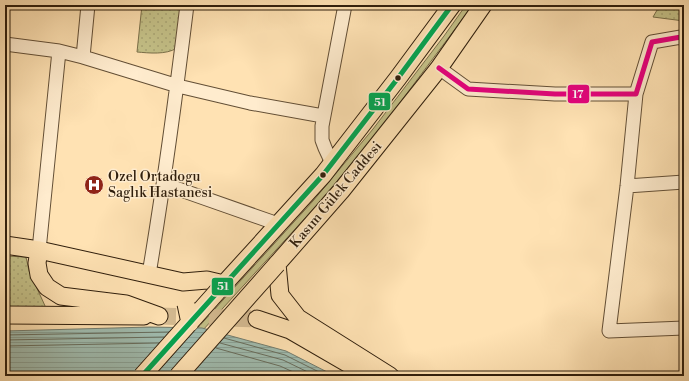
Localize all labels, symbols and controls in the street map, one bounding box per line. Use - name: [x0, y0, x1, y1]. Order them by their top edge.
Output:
- unlabelled marker: [393, 73, 403, 83]
- line badge: 17: [567, 84, 590, 104]
- text: 17: [572, 88, 584, 102]
- line badge: 51: [368, 92, 391, 111]
- text: 51: [374, 96, 387, 110]
- street label: Kasım Gülek Caddesi: [286, 138, 386, 252]
- place label: Ozel Ortadogu Saglık Hastanesi: [108, 168, 213, 202]
- unlabelled marker: [318, 170, 328, 180]
- hospital icon: Ozel Ortadogu Saglık Hastanesi: [83, 174, 105, 196]
- line badge: 51: [211, 277, 234, 296]
- text: 51: [217, 280, 230, 294]

